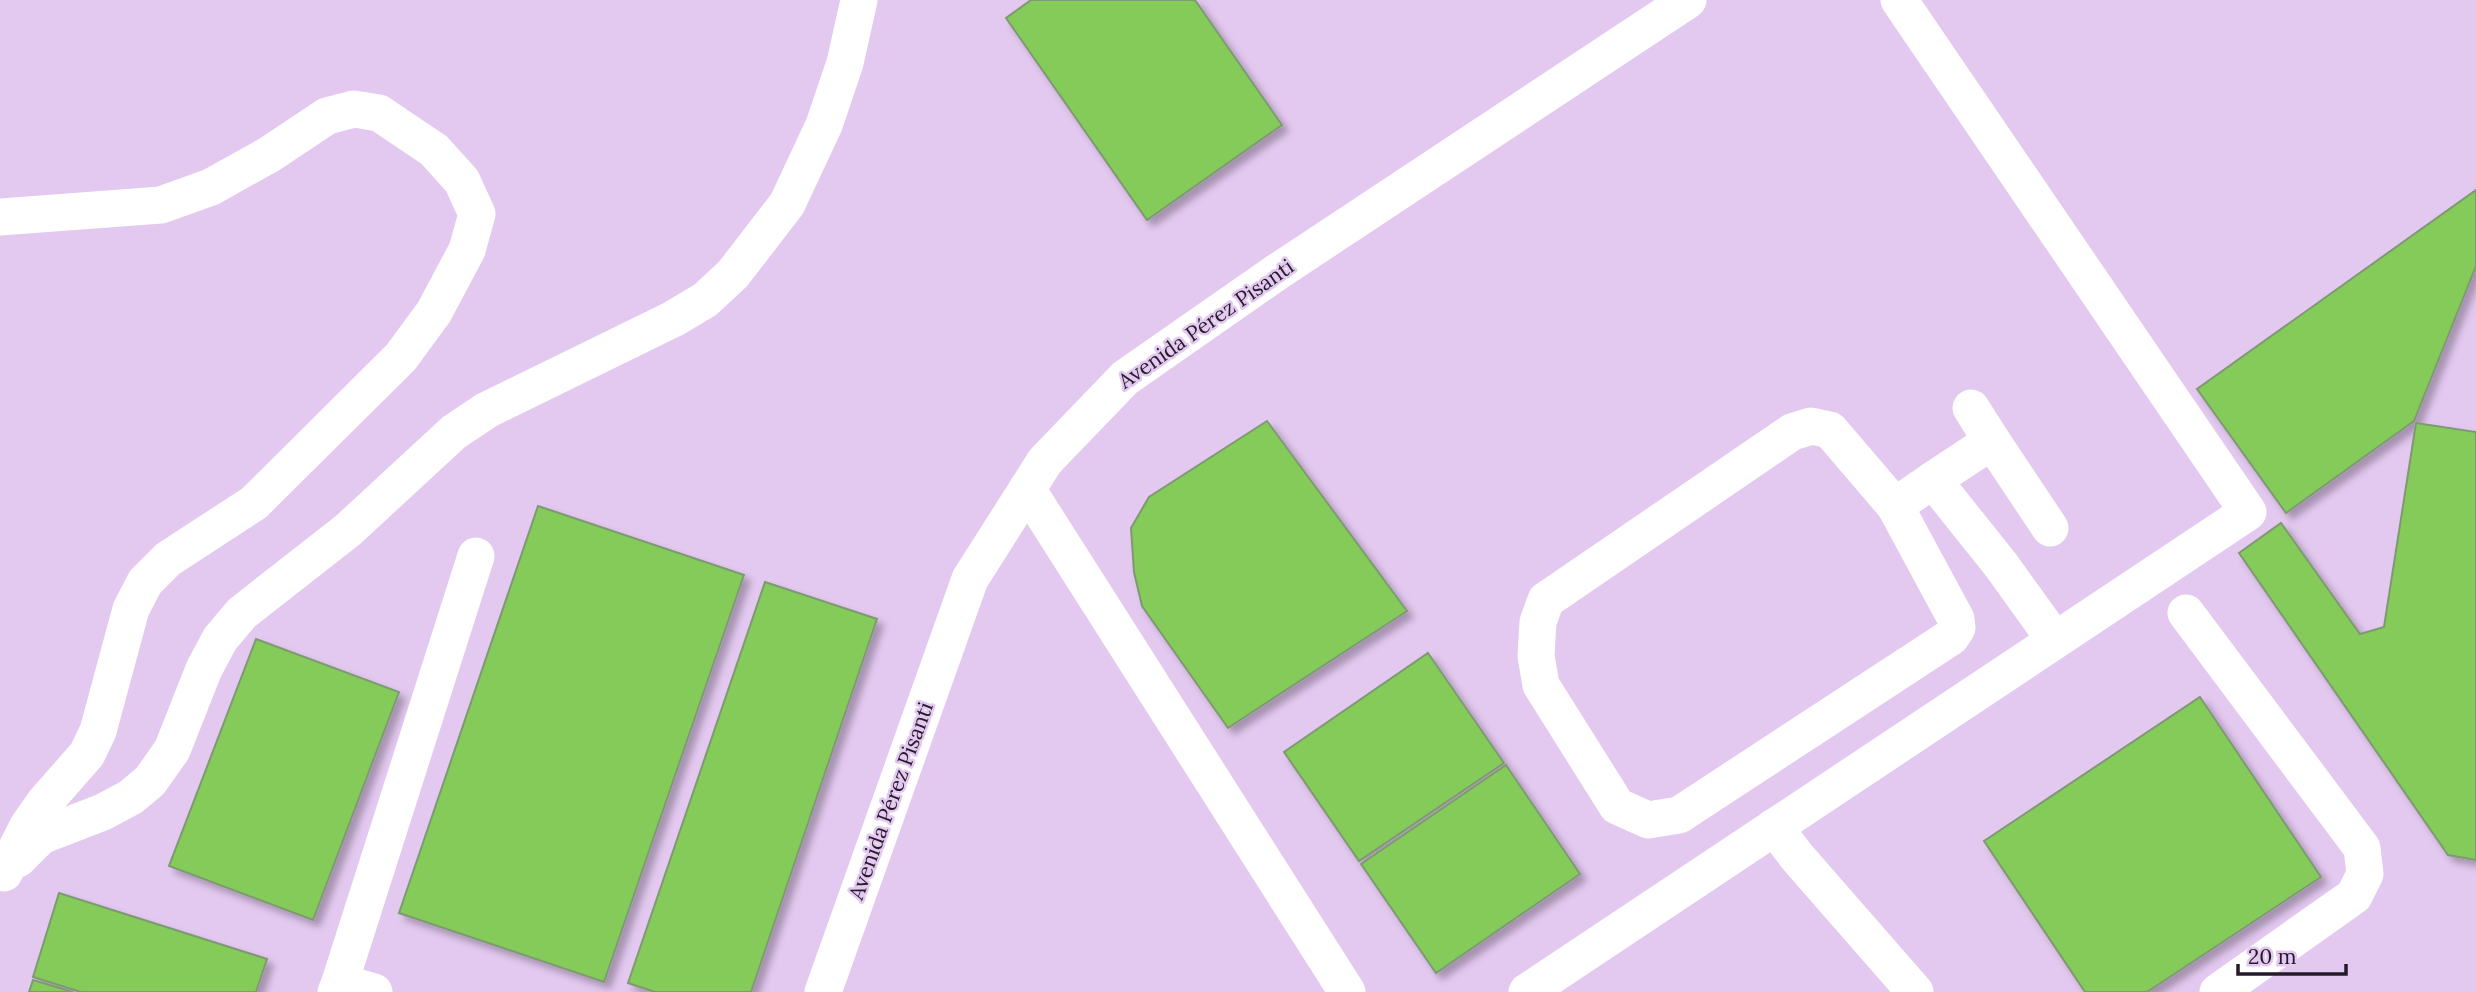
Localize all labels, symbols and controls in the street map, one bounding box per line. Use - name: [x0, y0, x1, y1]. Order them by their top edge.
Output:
- street label: Avenida Pérez Pisanti: [1112, 253, 1299, 395]
- street label: Avenida Pérez Pisanti: [842, 698, 939, 904]
- scale bar: [2238, 932, 2346, 976]
- text: 20 m: [2248, 943, 2297, 970]

